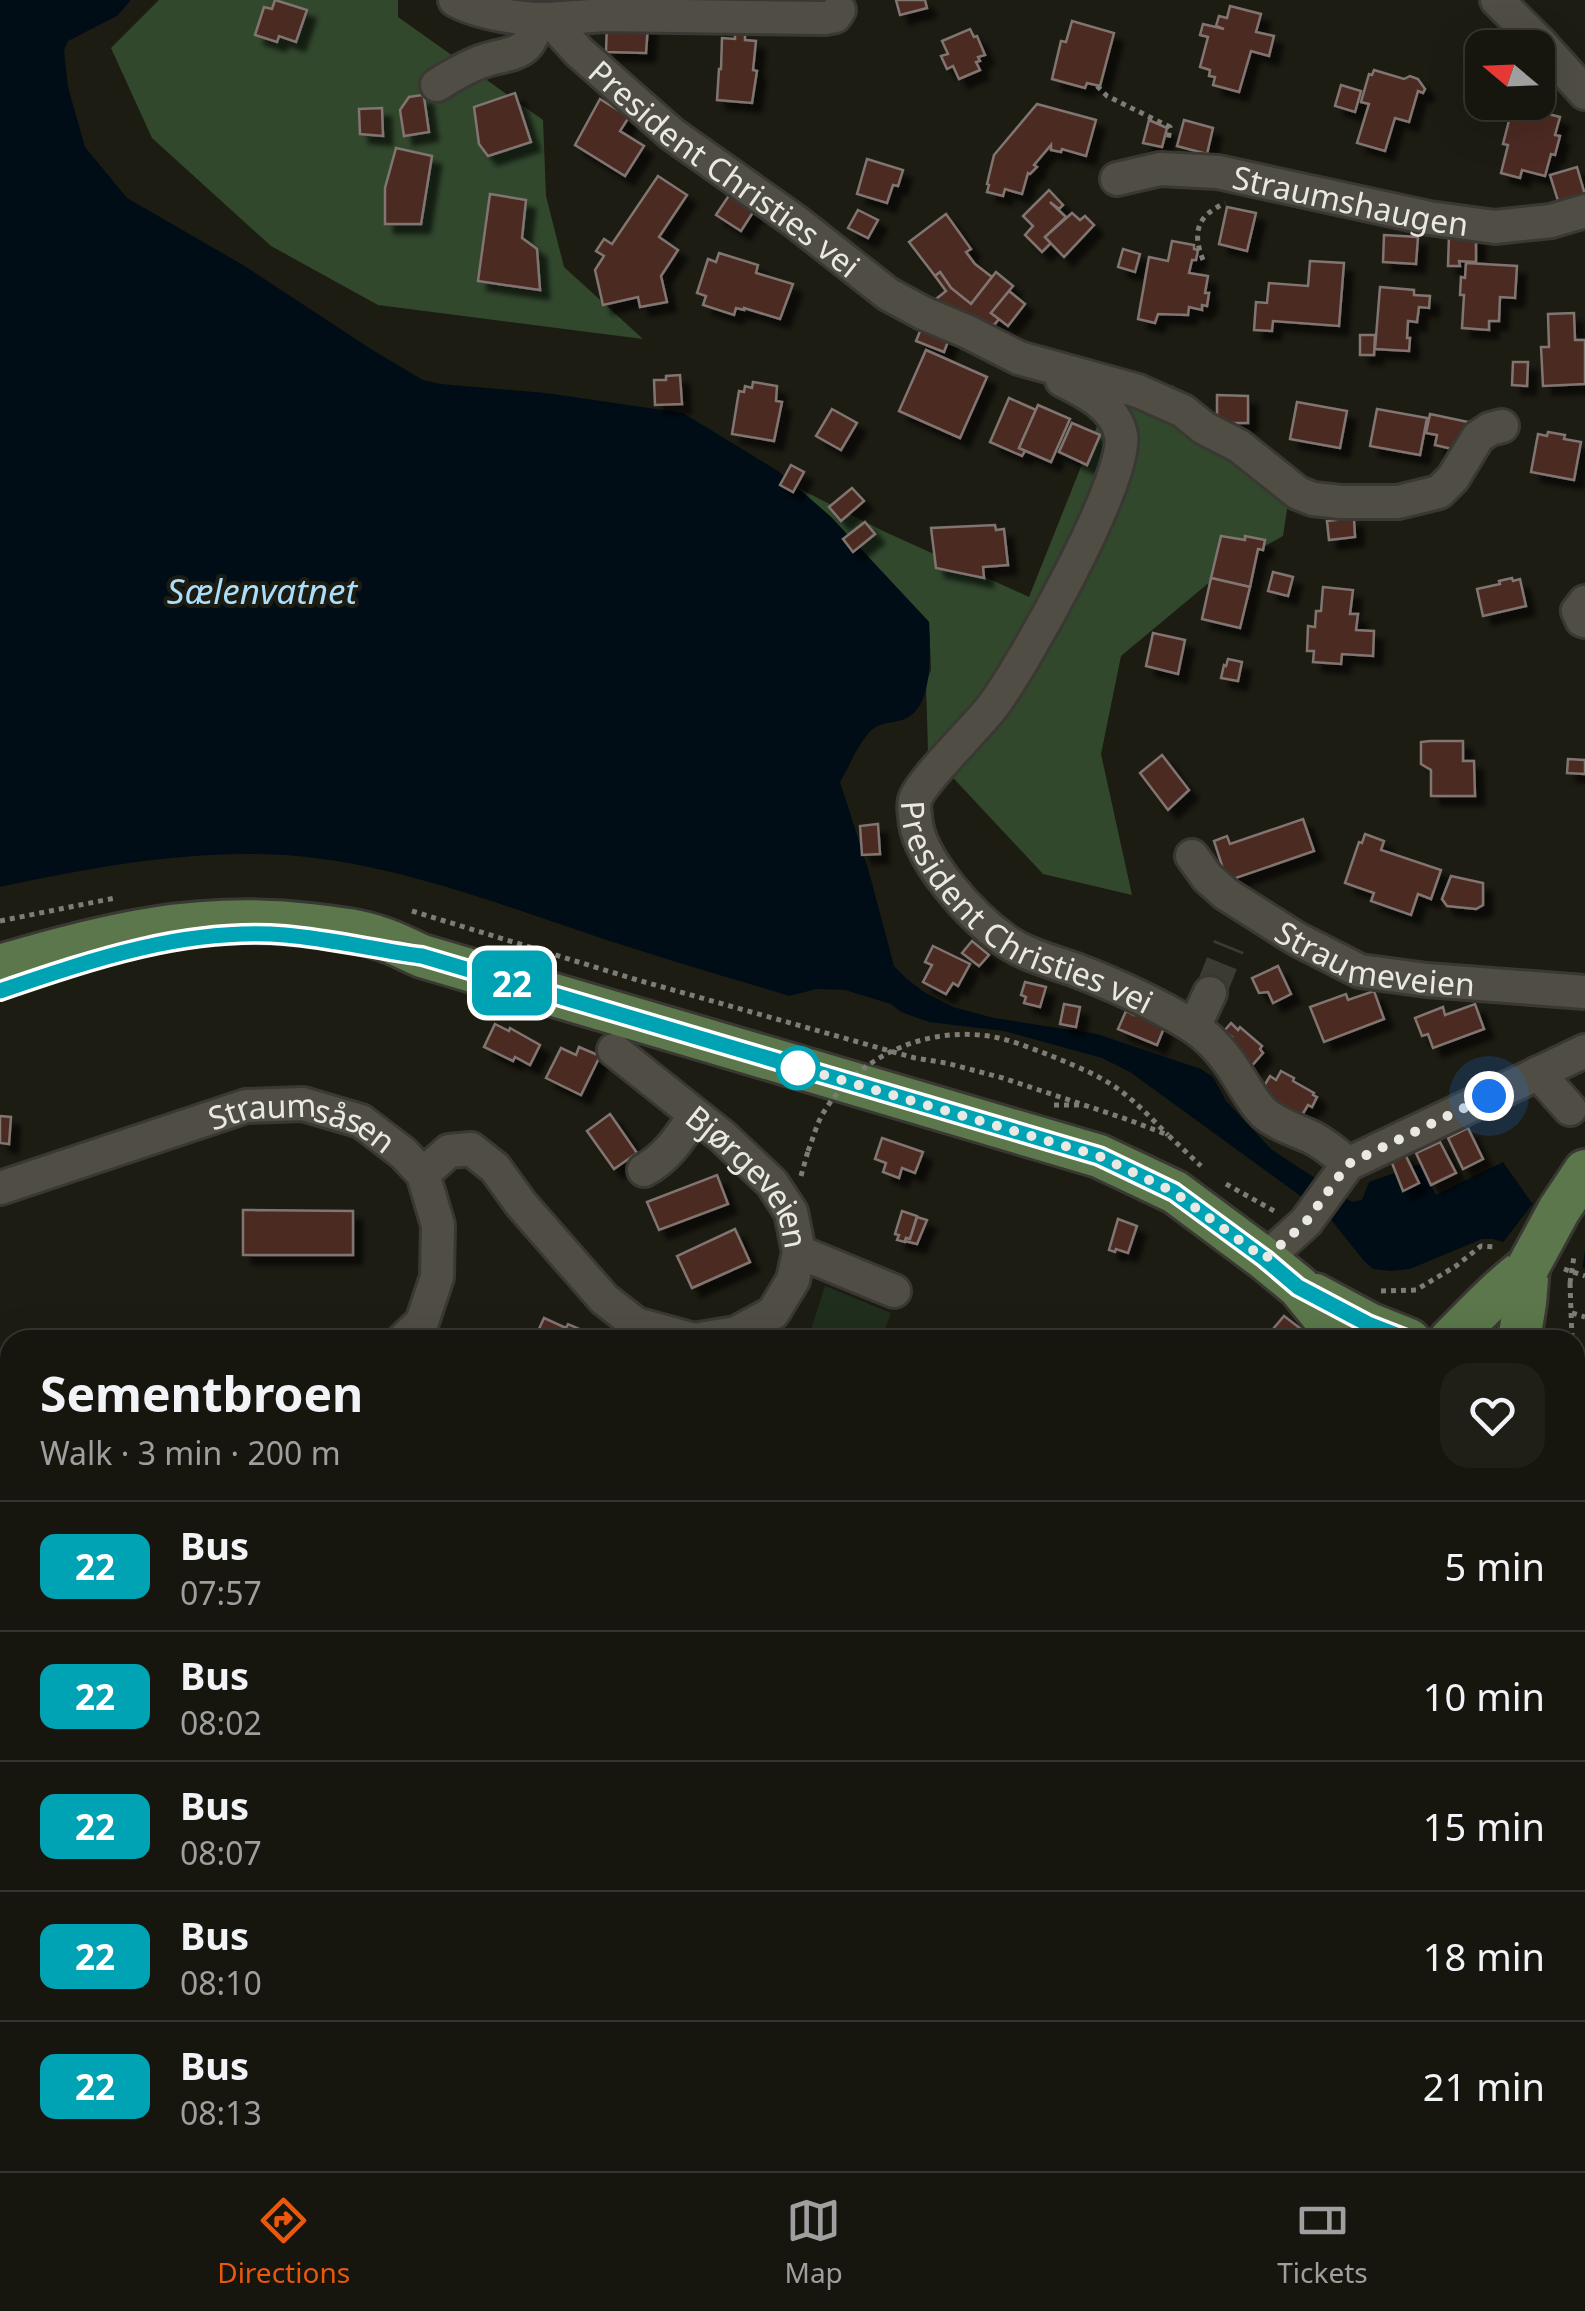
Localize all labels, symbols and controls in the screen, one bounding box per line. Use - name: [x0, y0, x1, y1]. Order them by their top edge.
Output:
- north arrow: [1465, 30, 1555, 120]
- map controls: [1465, 30, 1555, 120]
- street label: President Christies vei: [580, 50, 870, 286]
- street label: Straumshaugen: [1229, 154, 1471, 245]
- water label: Sælenvatnet: [167, 567, 359, 614]
- street label: President Christies vei: [892, 799, 1161, 1022]
- street label: Straumeveien: [1268, 910, 1476, 1005]
- line badge: 22: [467, 950, 557, 1016]
- text: 22: [492, 960, 532, 1007]
- unlabelled marker: [777, 1047, 819, 1089]
- your location: [1464, 1071, 1514, 1121]
- street label: Straumsåsen: [202, 1082, 405, 1162]
- street label: Bjørgeveien: [678, 1095, 819, 1252]
- text: Sementbroen: [40, 1361, 363, 1426]
- button: heart: [1440, 1363, 1545, 1468]
- text: Walk · 3 min · 200 m: [40, 1431, 341, 1474]
- text: Bus: [180, 1519, 249, 1571]
- text: 5 min: [1445, 1540, 1545, 1592]
- text: 22: [75, 1543, 115, 1590]
- text: 07:57: [180, 1571, 262, 1614]
- text: Bus: [180, 1649, 249, 1701]
- text: 10 min: [1423, 1670, 1545, 1722]
- text: 22: [75, 1673, 115, 1720]
- text: 08:02: [180, 1701, 262, 1744]
- text: Bus: [180, 1779, 249, 1831]
- text: 15 min: [1423, 1800, 1545, 1852]
- text: 22: [75, 1803, 115, 1850]
- text: 08:07: [180, 1831, 262, 1874]
- text: Bus: [180, 1909, 249, 1961]
- text: 18 min: [1423, 1930, 1545, 1982]
- text: 22: [75, 1933, 115, 1980]
- text: 08:10: [180, 1961, 262, 2004]
- text: Bus: [180, 2039, 249, 2091]
- text: 21 min: [1423, 2060, 1545, 2112]
- text: 22: [75, 2063, 115, 2110]
- text: 08:13: [180, 2091, 262, 2134]
- tab: Directions: [217, 2193, 350, 2291]
- tab: Map: [785, 2193, 843, 2291]
- tab: Tickets: [1277, 2193, 1368, 2291]

